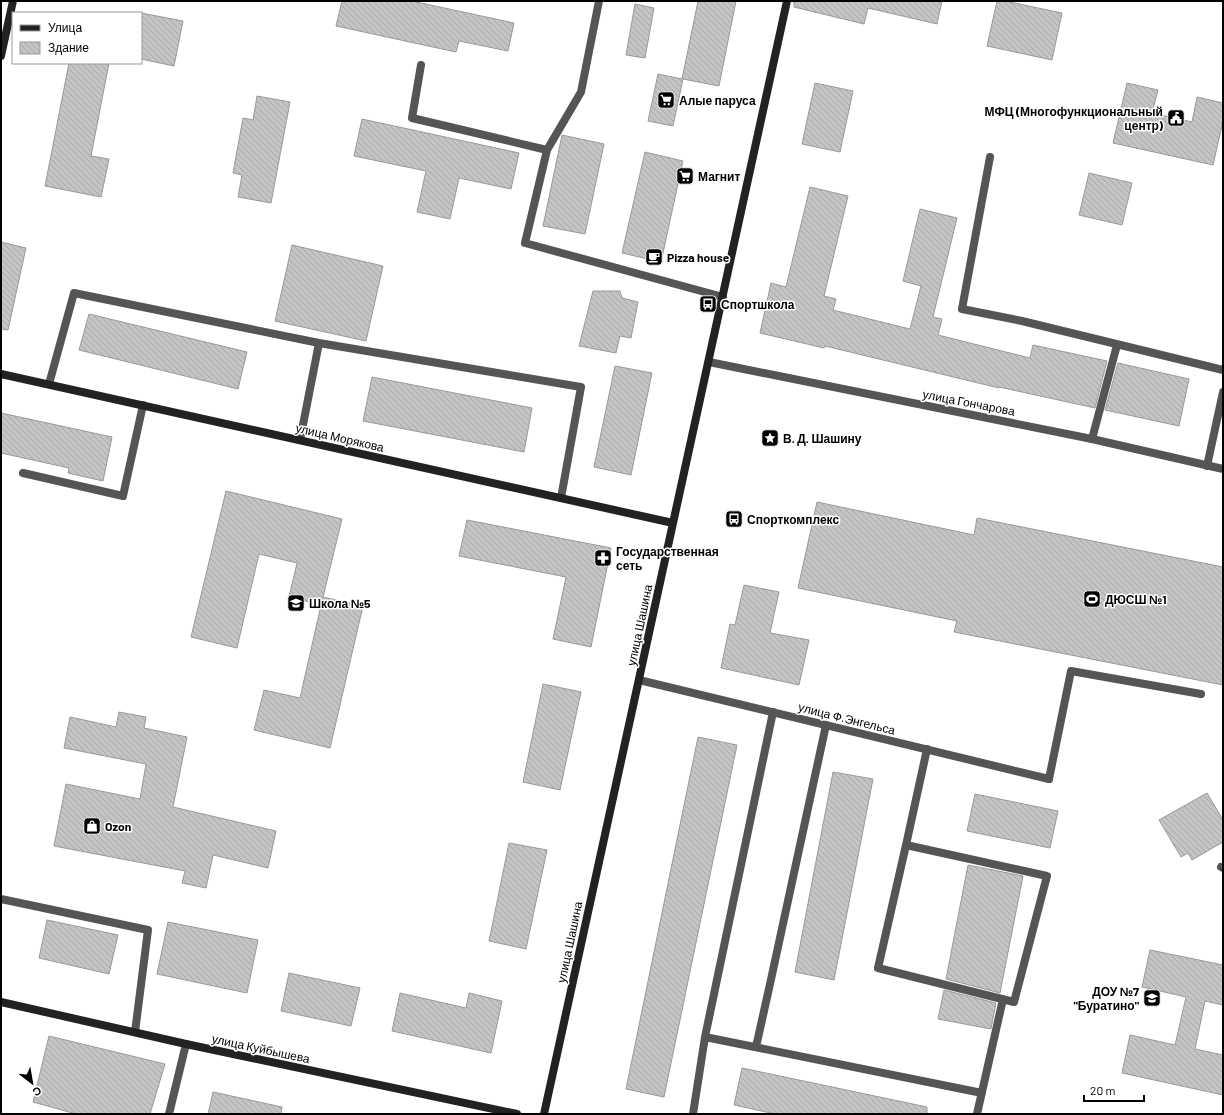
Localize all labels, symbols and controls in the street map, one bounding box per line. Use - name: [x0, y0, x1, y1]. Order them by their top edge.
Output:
- legend: [12, 12, 142, 64]
- text: Улица: [48, 20, 82, 35]
- text: Здание: [48, 40, 89, 55]
- supermarket icon: Алые паруса: [656, 90, 676, 110]
- place label: Алые паруса: [679, 93, 756, 108]
- place label: МФЦ (Многофункциональный центр): [985, 104, 1164, 133]
- public building icon: МФЦ (Многофункциональный центр): [1166, 108, 1186, 128]
- supermarket icon: Магнит: [675, 166, 695, 186]
- place label: Магнит: [698, 169, 740, 183]
- cafe icon: Pizza house: [644, 247, 664, 267]
- place label: Pizza house: [667, 250, 730, 264]
- bus stop icon: Спортшкола: [698, 294, 718, 314]
- place label: Спортшкола: [721, 297, 795, 312]
- street label: улица Гончарова: [922, 386, 1017, 419]
- street label: улица Морякова: [294, 420, 386, 455]
- place icon: В. Д. Шашину: [760, 428, 780, 448]
- place label: В. Д. Шашину: [783, 431, 862, 446]
- bus stop icon: Спорткомплекс: [724, 509, 744, 529]
- place label: Спорткомплекс: [747, 512, 839, 527]
- place label: Государственная сеть: [616, 544, 719, 572]
- pharmacy icon: Государственная сеть: [593, 548, 613, 568]
- street label: улица Шашина: [624, 583, 655, 667]
- sports icon: ДЮСШ №1: [1082, 589, 1102, 609]
- place label: ДЮСШ №1: [1105, 592, 1167, 607]
- school or university icon: Школа №5: [286, 593, 306, 613]
- place label: Школа №5: [309, 596, 371, 610]
- street label: улица Ф.Энгельса: [797, 699, 897, 738]
- shop icon: Ozon: [82, 816, 102, 836]
- place label: Ozon: [105, 819, 131, 833]
- street label: улица Шашина: [554, 900, 585, 984]
- place label: ДОУ №7 "Буратино": [1074, 984, 1140, 1013]
- school or university icon: ДОУ №7 "Буратино": [1142, 988, 1162, 1008]
- street label: улица Куйбышева: [211, 1031, 312, 1066]
- north arrow: [12, 1063, 52, 1103]
- scale bar: [1084, 1077, 1144, 1103]
- text: 20 m: [1090, 1083, 1116, 1097]
- text: С: [31, 1084, 44, 1100]

